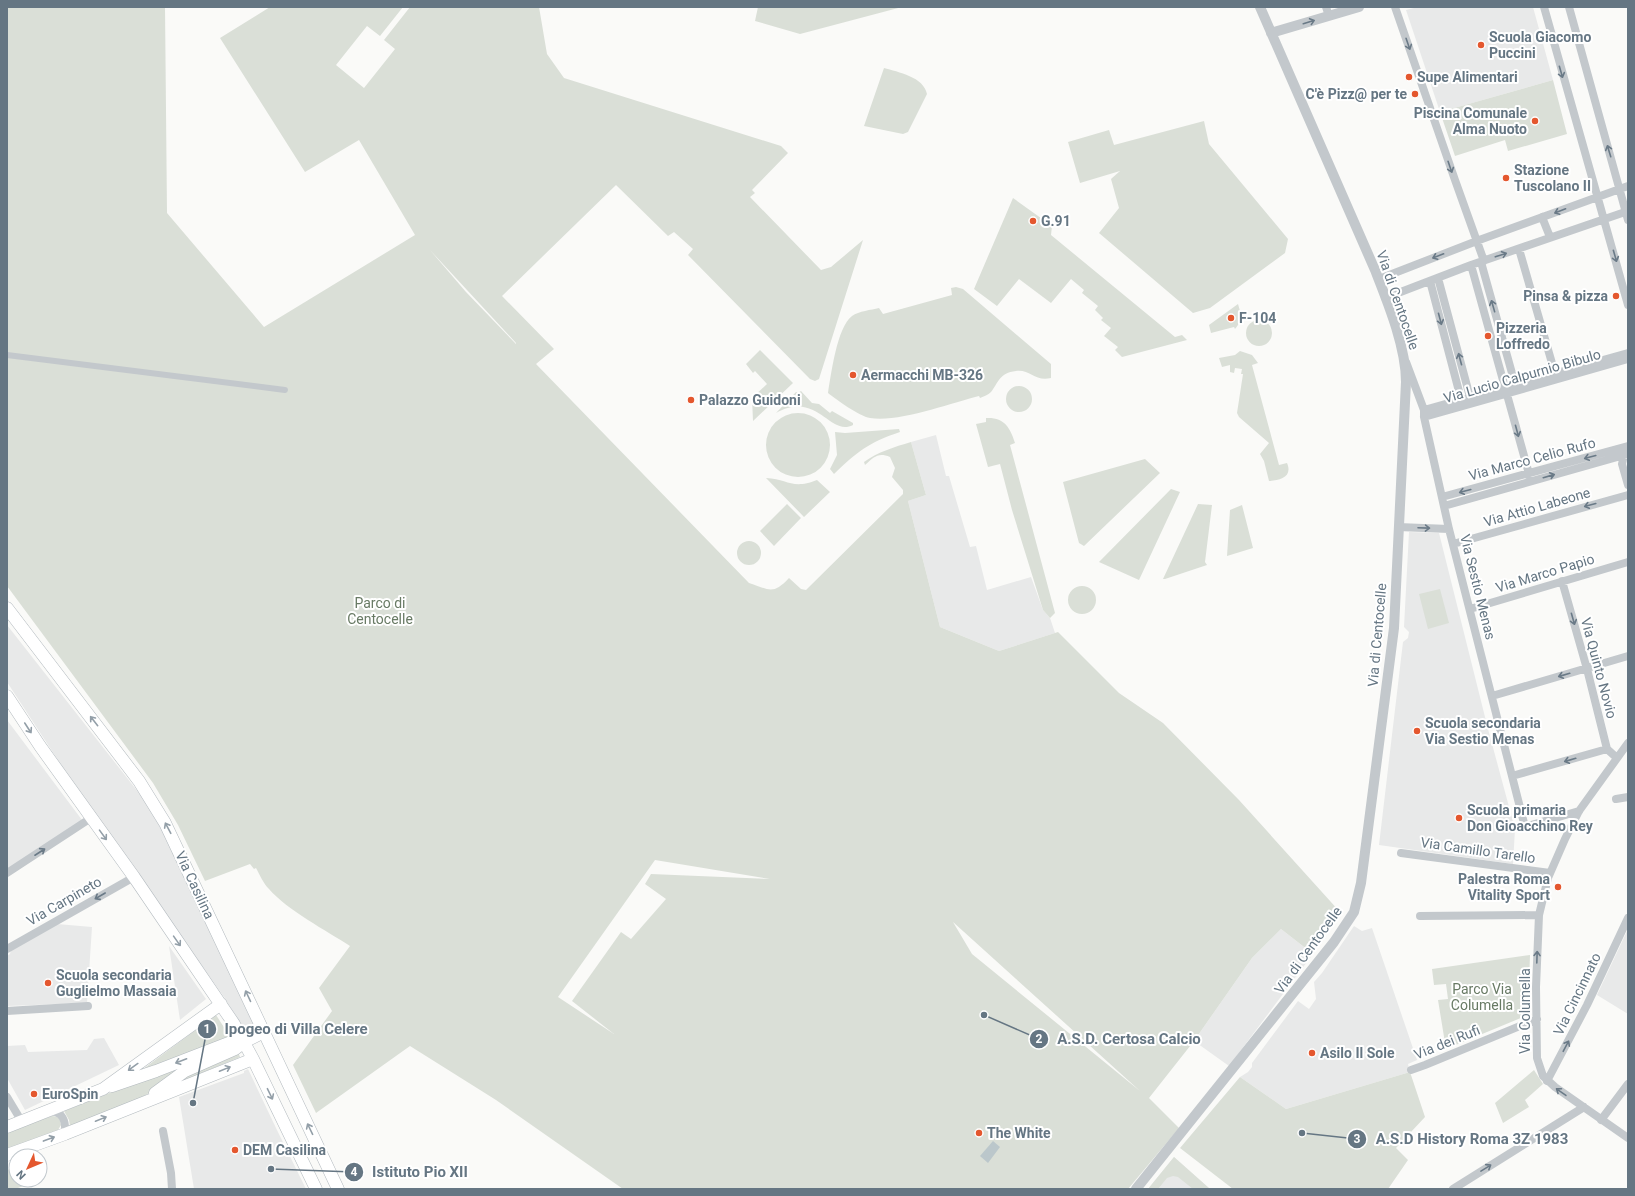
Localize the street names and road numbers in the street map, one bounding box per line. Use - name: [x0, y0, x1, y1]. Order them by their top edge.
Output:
- street label: Via di Centocelle: [1374, 248, 1422, 352]
- street label: Via Lucio Calpurnio Bibulo: [1442, 346, 1602, 406]
- street label: Via Marco Celio Rufo: [1467, 434, 1597, 484]
- street label: Via Attio Labeone: [1482, 484, 1592, 530]
- street label: Via Sestio Menas: [1457, 533, 1499, 641]
- street label: Via Marco Papio: [1494, 550, 1596, 596]
- street label: Via di Centocelle: [1365, 583, 1389, 687]
- street label: Via Quinto Novio: [1578, 616, 1620, 720]
- street label: Via Camillo Tarello: [1420, 834, 1536, 866]
- street label: Via Casilina: [172, 849, 218, 921]
- street label: Via Carpineto: [24, 873, 104, 929]
- street label: Via di Centocelle: [1271, 903, 1345, 997]
- street label: Via Cincinnato: [1550, 950, 1604, 1038]
- street label: Via Columella: [1517, 968, 1533, 1054]
- street label: Via dei Rufi: [1412, 1022, 1482, 1062]

